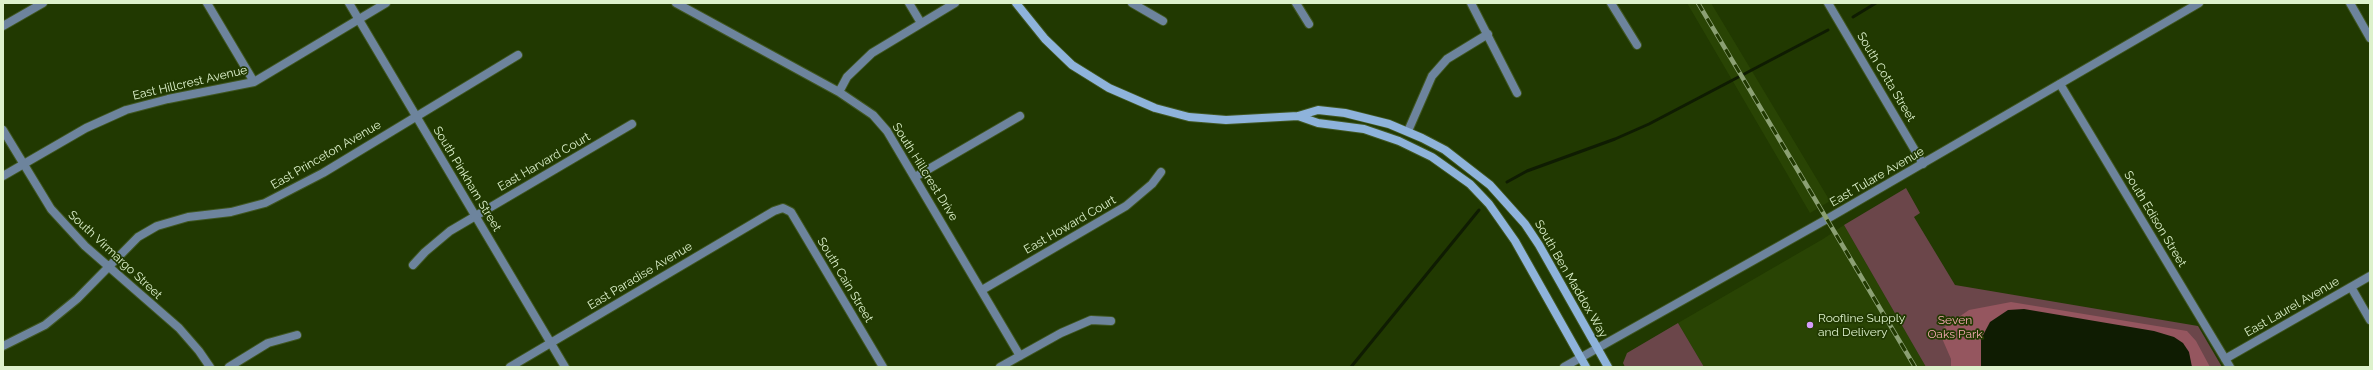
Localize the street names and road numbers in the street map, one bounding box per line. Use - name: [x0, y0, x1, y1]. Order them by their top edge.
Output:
- street label: South Cotta Street: [1854, 30, 1918, 124]
- street label: East Hillcrest Avenue: [131, 63, 249, 103]
- street label: East Princeton Avenue: [268, 118, 384, 192]
- street label: South Hillcrest Drive: [889, 120, 961, 224]
- street label: South Pinkham Street: [430, 124, 504, 234]
- street label: East Harvard Court: [495, 130, 593, 194]
- street label: East Tulare Avenue: [1827, 144, 1927, 210]
- street label: South Edison Street: [2121, 169, 2189, 269]
- street label: East Howard Court: [1021, 193, 1119, 257]
- street label: South Virmargo Street: [65, 208, 165, 302]
- street label: South Ben Maddox Way: [1531, 218, 1611, 340]
- street label: South Cain Street: [814, 235, 876, 325]
- street label: East Paradise Avenue: [585, 239, 695, 313]
- street label: East Laurel Avenue: [2242, 274, 2342, 340]

